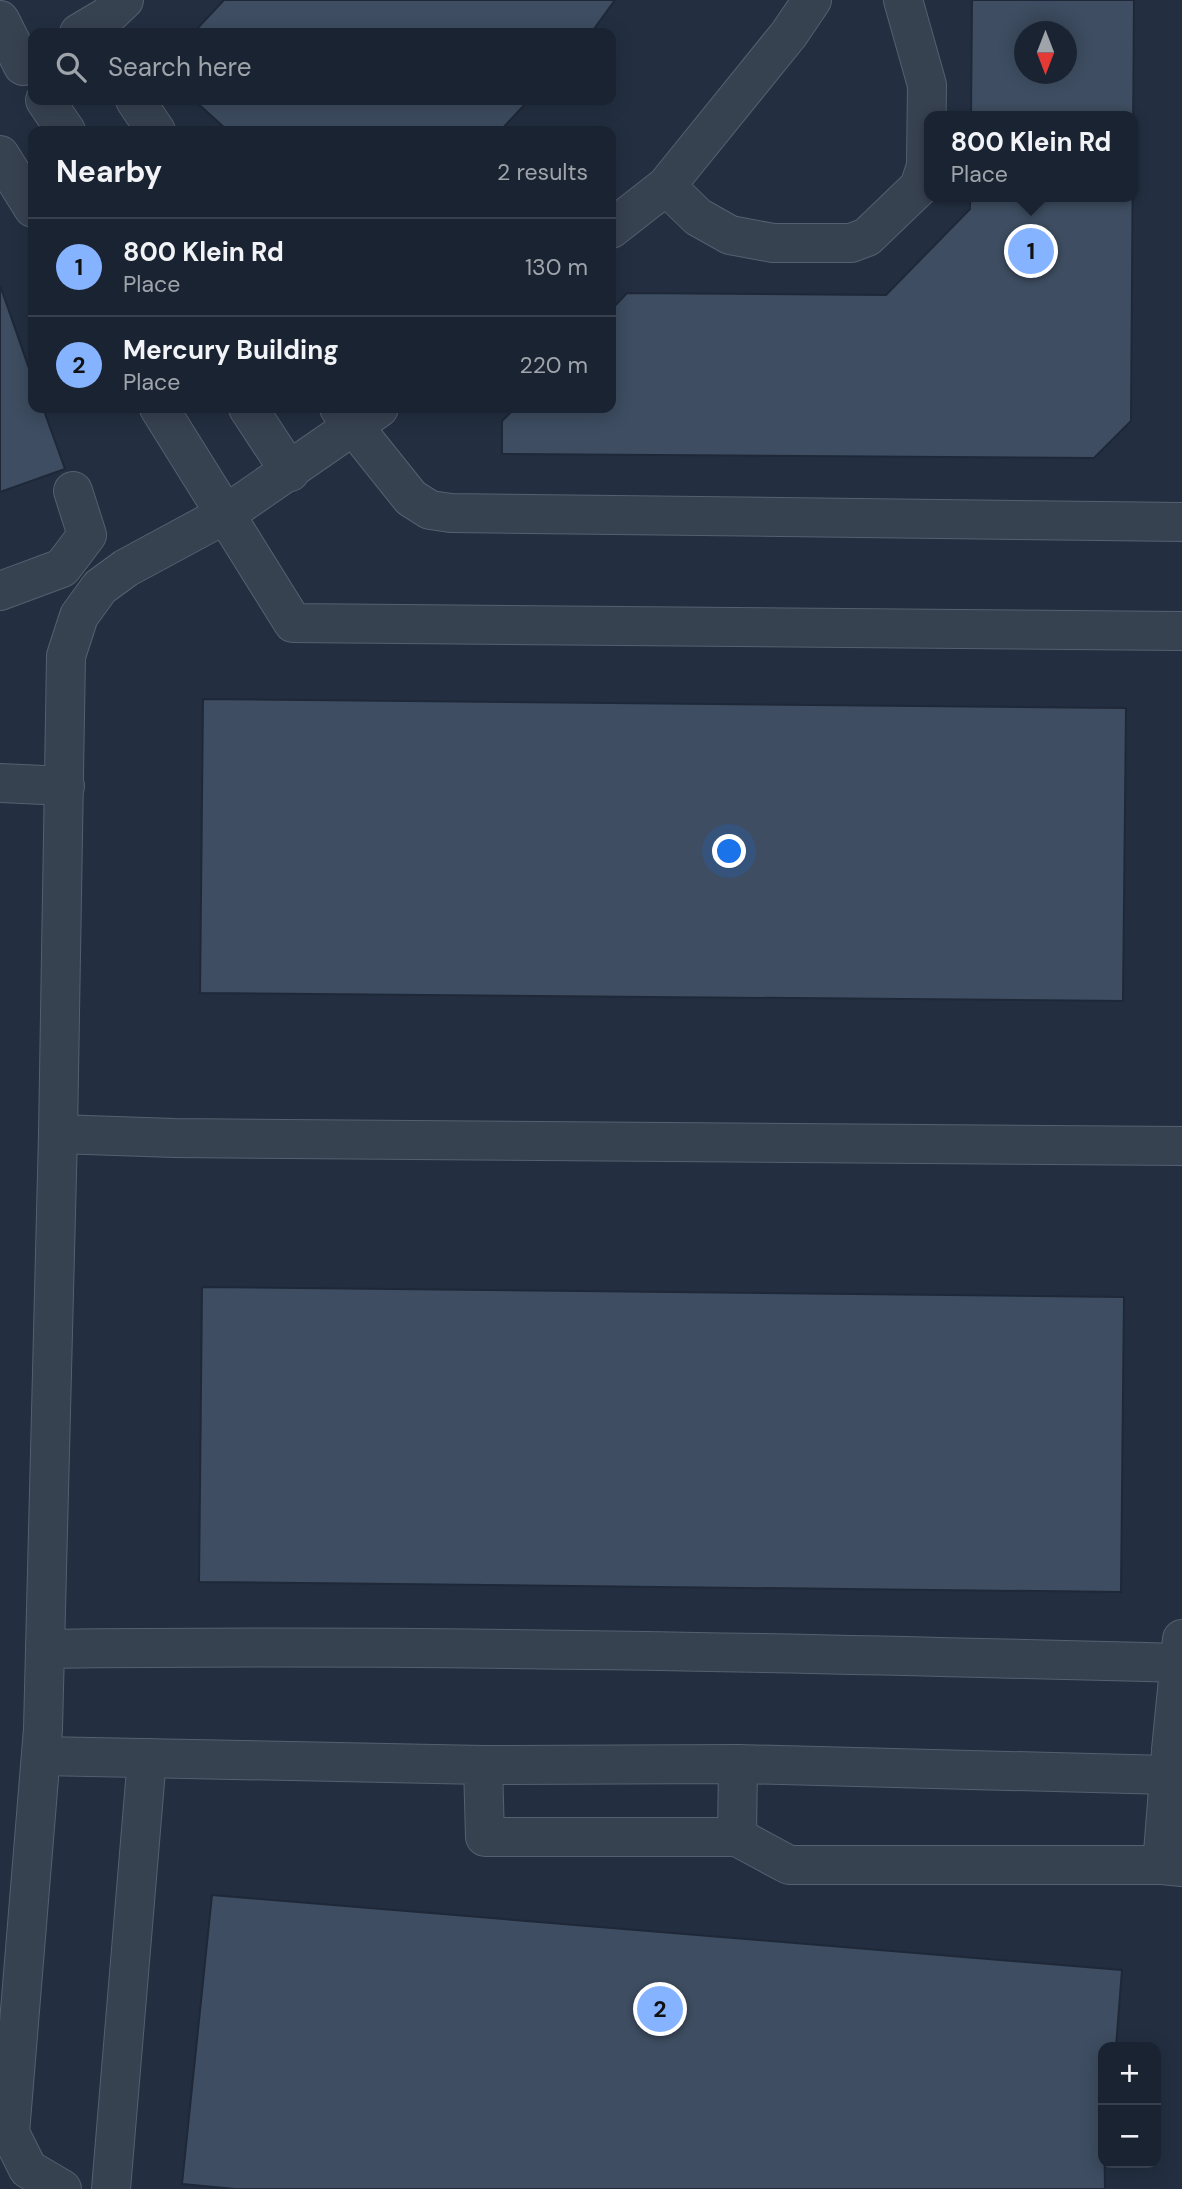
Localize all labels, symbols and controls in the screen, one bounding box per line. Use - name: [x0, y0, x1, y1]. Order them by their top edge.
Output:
- north arrow: [1014, 21, 1077, 84]
- search box: [28, 28, 616, 105]
- icon: search: [52, 48, 90, 86]
- text: Search here: [108, 50, 251, 84]
- popup: [924, 111, 1138, 202]
- text: 800 Klein Rd: [951, 125, 1111, 159]
- text: Nearby: [56, 152, 162, 191]
- text: 2 results: [497, 157, 588, 187]
- text: Place: [951, 159, 1008, 189]
- pin: 1: [1008, 225, 1054, 277]
- text: 800 Klein Rd: [123, 235, 284, 269]
- text: 1: [75, 252, 83, 282]
- text: 130 m: [525, 252, 588, 282]
- text: Place: [123, 269, 180, 299]
- text: Mercury Building: [123, 333, 339, 367]
- text: 2: [72, 350, 86, 380]
- text: 220 m: [519, 350, 588, 380]
- text: Place: [123, 367, 180, 397]
- your location: [712, 834, 746, 868]
- pin: 2: [637, 1983, 683, 2035]
- map controls: [1098, 2042, 1161, 2168]
- button: +: [1098, 2042, 1161, 2105]
- button: −: [1098, 2105, 1161, 2168]

